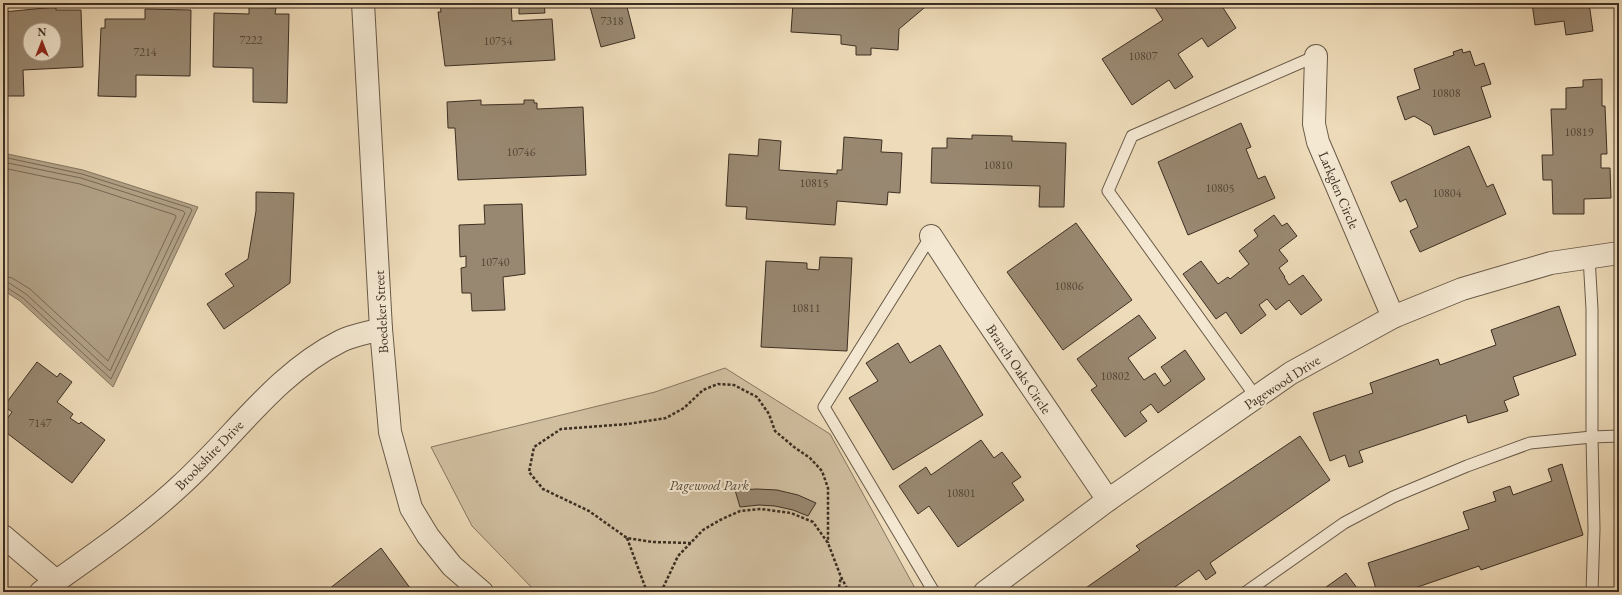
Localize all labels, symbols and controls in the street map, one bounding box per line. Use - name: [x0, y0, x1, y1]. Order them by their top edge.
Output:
- house number: 7318: [600, 13, 624, 29]
- north arrow: [22, 22, 62, 62]
- text: N: [38, 25, 47, 39]
- house number: 7222: [239, 32, 263, 48]
- house number: 10754: [484, 33, 513, 49]
- house number: 7214: [133, 44, 157, 60]
- house number: 10807: [1129, 48, 1158, 64]
- house number: 10808: [1432, 85, 1461, 101]
- house number: 10819: [1565, 124, 1594, 140]
- house number: 10746: [507, 144, 536, 160]
- street label: Larkglen Circle: [1315, 148, 1364, 232]
- house number: 10810: [984, 157, 1013, 173]
- house number: 10815: [800, 175, 829, 191]
- house number: 10805: [1206, 180, 1235, 196]
- house number: 10804: [1433, 185, 1462, 201]
- house number: 10740: [481, 254, 510, 270]
- street label: Boedeker Street: [370, 269, 392, 354]
- house number: 10806: [1055, 278, 1084, 294]
- house number: 10811: [792, 300, 821, 316]
- street label: Branch Oaks Circle: [982, 321, 1056, 418]
- street label: Pagewood Drive: [1241, 350, 1324, 413]
- house number: 10802: [1101, 368, 1130, 384]
- house number: 7147: [28, 415, 52, 431]
- street label: Brookshire Drive: [171, 416, 247, 494]
- park label: Pagewood Park: [669, 476, 749, 494]
- house number: 10801: [947, 485, 976, 501]

